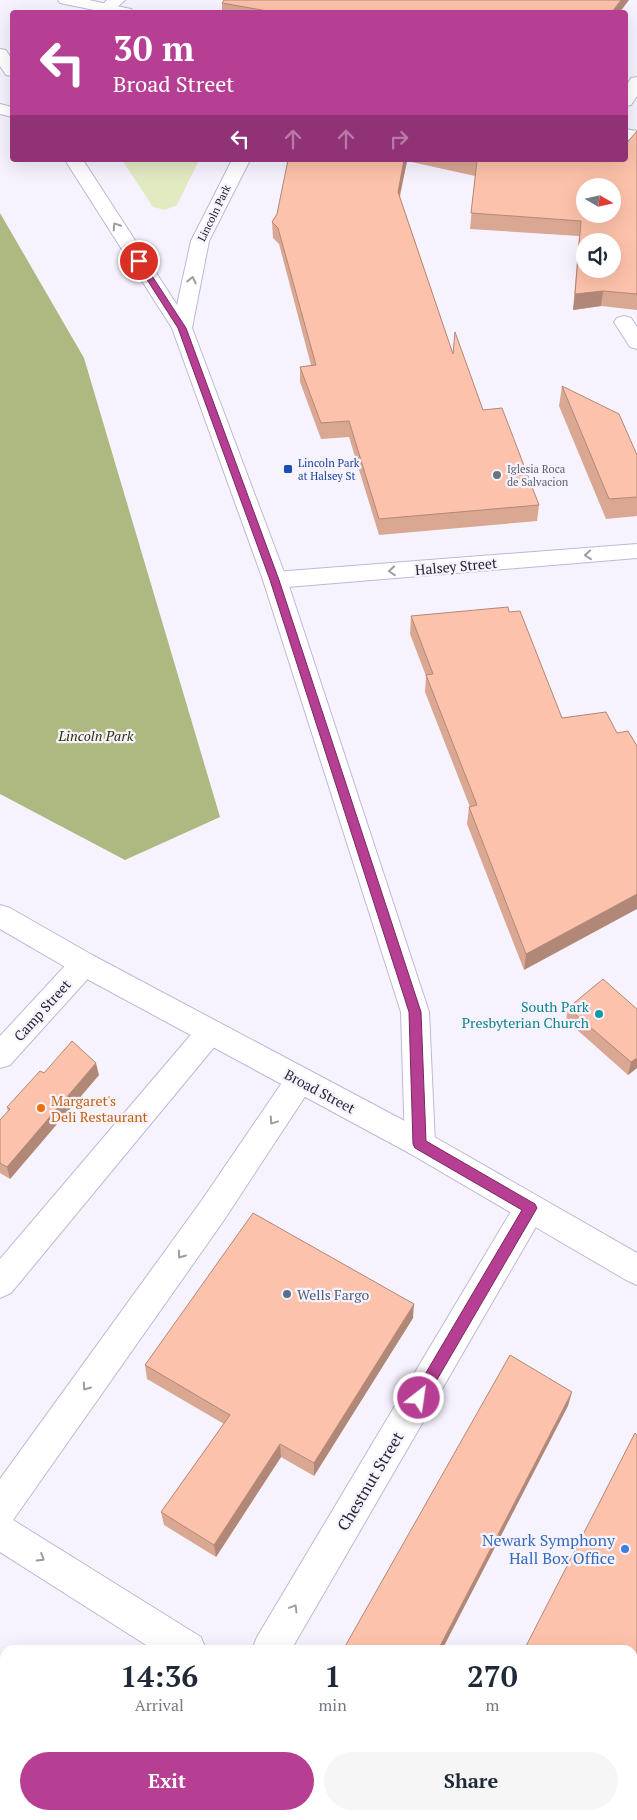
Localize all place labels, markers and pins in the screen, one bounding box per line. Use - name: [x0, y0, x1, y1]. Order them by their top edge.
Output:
- pin: [118, 240, 160, 282]
- place label: Lincoln Park at Halsey St: [298, 456, 360, 483]
- place label: Iglesia Roca de Salvacion: [507, 462, 569, 489]
- marker: Lincoln Park at Halsey St: [282, 463, 294, 475]
- marker: Iglesia Roca de Salvacion: [491, 469, 503, 481]
- place label: South Park Presbyterian Church: [462, 997, 590, 1032]
- marker: South Park Presbyterian Church: [593, 1008, 605, 1020]
- place label: Margaret's Deli Restaurant: [51, 1091, 149, 1126]
- marker: Margaret's Deli Restaurant: [35, 1102, 47, 1114]
- place label: Wells Fargo: [297, 1285, 370, 1304]
- marker: Wells Fargo: [281, 1288, 293, 1300]
- place label: Newark Symphony Hall Box Office: [482, 1529, 616, 1569]
- marker: Newark Symphony Hall Box Office: [619, 1543, 631, 1555]

